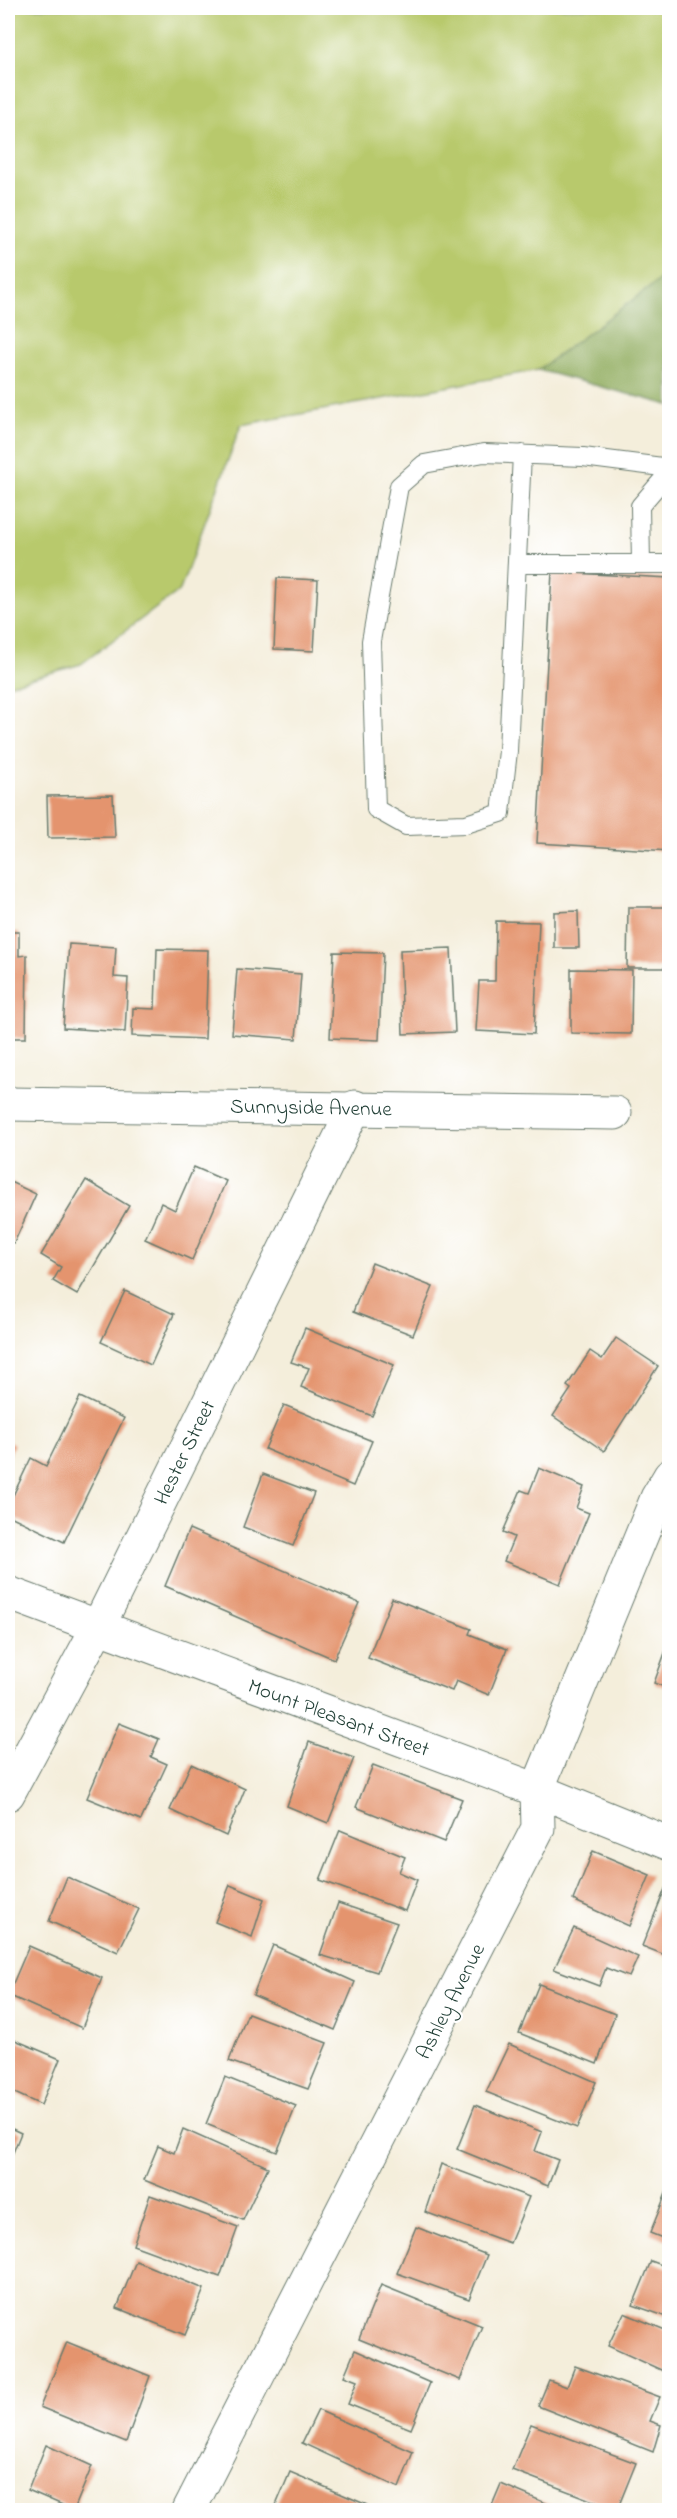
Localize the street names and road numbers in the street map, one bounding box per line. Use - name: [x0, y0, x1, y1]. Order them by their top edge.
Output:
- street label: Sunnyside Avenue: [230, 1093, 393, 1127]
- street label: Hester Street: [147, 1395, 224, 1510]
- street label: Mount Pleasant Street: [243, 1672, 433, 1766]
- street label: Ashley Avenue: [410, 1938, 496, 2066]

